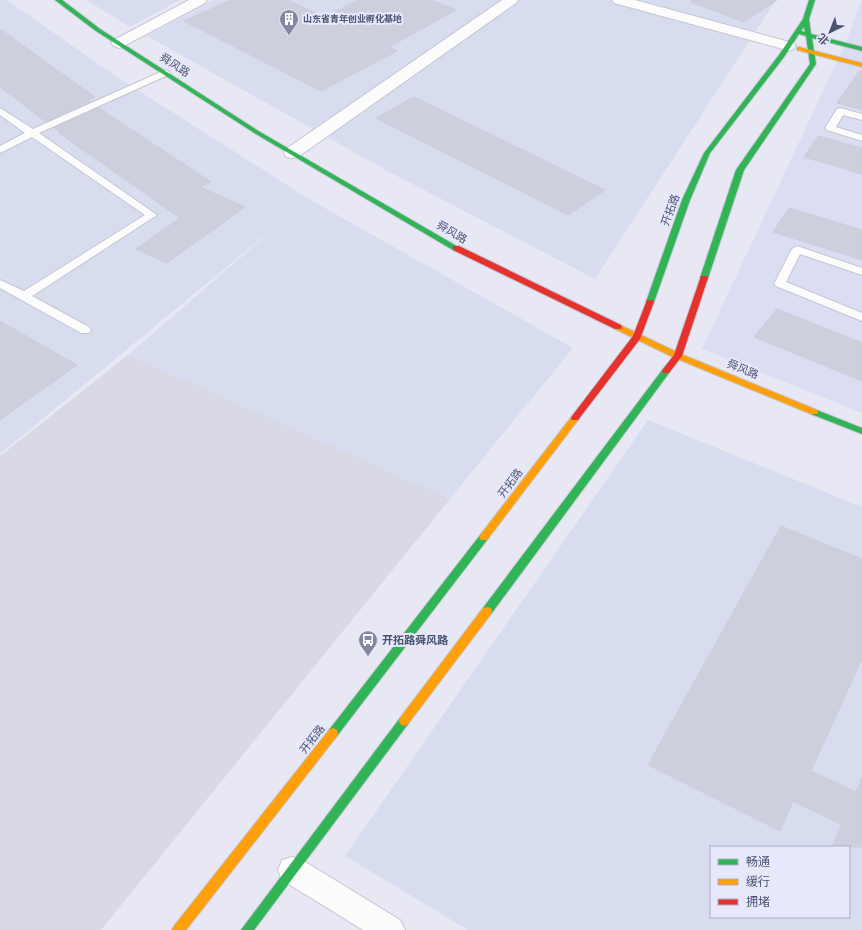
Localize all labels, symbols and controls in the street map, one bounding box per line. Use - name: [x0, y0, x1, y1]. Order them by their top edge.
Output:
- building icon: 山东省青年创业孵化基地: [278, 8, 300, 36]
- north arrow: [810, 12, 850, 52]
- place label: 山东省青年创业孵化基地: [303, 13, 402, 24]
- text: 北: [814, 31, 831, 48]
- street label: 舜风路: [158, 50, 193, 79]
- street label: 开拓路: [658, 192, 681, 228]
- street label: 舜风路: [435, 218, 470, 245]
- street label: 舜风路: [725, 356, 761, 381]
- street label: 开拓路: [494, 466, 525, 500]
- bus stop icon: 开拓路舜风路: [357, 629, 379, 657]
- place label: 开拓路舜风路: [382, 633, 449, 646]
- street label: 开拓路: [296, 722, 327, 756]
- legend: [710, 846, 850, 918]
- text: 畅通: [746, 854, 770, 869]
- text: 缓行: [746, 874, 770, 889]
- text: 拥堵: [746, 894, 770, 909]

